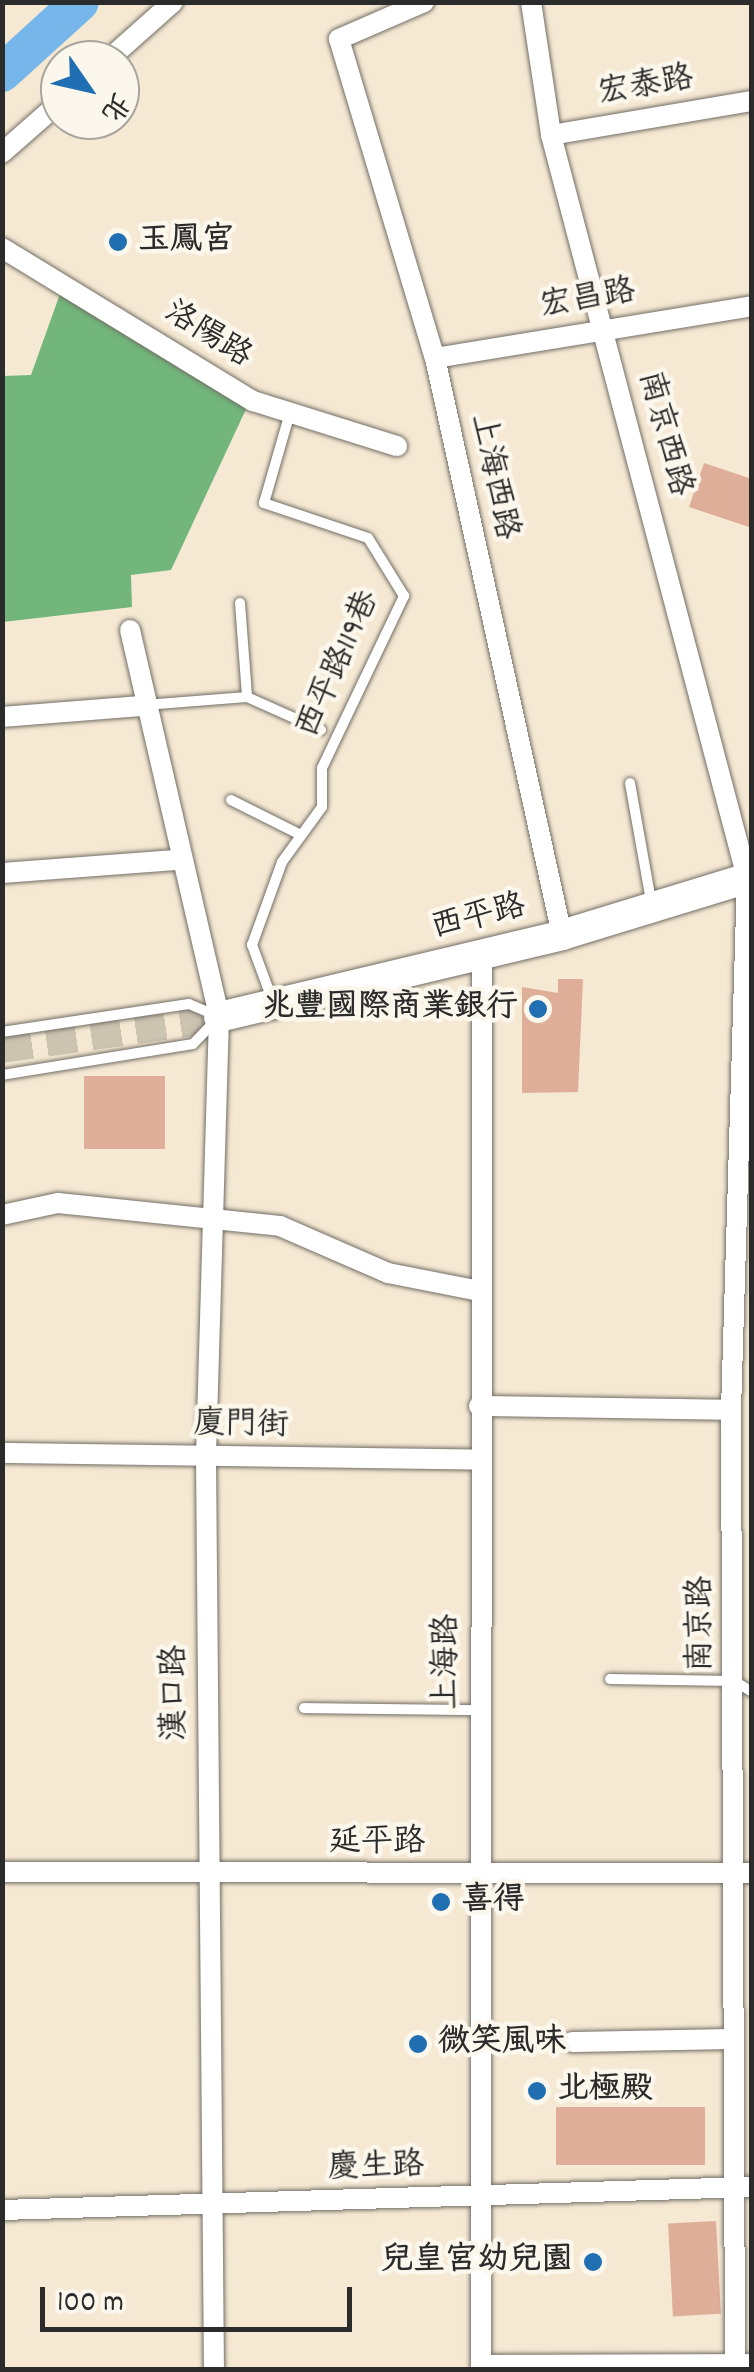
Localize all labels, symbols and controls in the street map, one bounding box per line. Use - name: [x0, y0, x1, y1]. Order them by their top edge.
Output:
- north arrow: [40, 40, 140, 140]
- street label: 宏泰路: [595, 61, 697, 115]
- text: 北: [89, 83, 138, 128]
- place label: 玉鳳宮: [138, 223, 234, 261]
- marker: 玉鳳宮: [107, 231, 129, 253]
- street label: 宏昌路: [537, 274, 639, 328]
- street label: 洛陽路: [156, 294, 258, 378]
- street label: 南京西路: [628, 367, 698, 501]
- street label: 上海西路: [460, 410, 524, 544]
- street label: 西平路119巷: [291, 586, 389, 744]
- street label: 西平路: [428, 889, 530, 949]
- place label: 兆豐國際商業銀行: [262, 990, 518, 1028]
- marker: 兆豐國際商業銀行: [527, 998, 549, 1020]
- street label: 廈門街: [193, 1407, 289, 1447]
- street label: 南京路: [684, 1576, 722, 1672]
- street label: 上海路: [430, 1614, 468, 1710]
- street label: 漢口路: [158, 1645, 196, 1741]
- street label: 延平路: [329, 1825, 425, 1863]
- place label: 喜得: [461, 1883, 525, 1921]
- marker: 喜得: [430, 1891, 452, 1913]
- place label: 微笑風味: [438, 2025, 566, 2063]
- marker: 微笑風味: [407, 2033, 429, 2055]
- place label: 北極殿: [557, 2072, 653, 2110]
- marker: 北極殿: [526, 2080, 548, 2102]
- street label: 慶生路: [327, 2148, 425, 2190]
- place label: 兒皇宮幼兒園: [381, 2243, 573, 2281]
- marker: 兒皇宮幼兒園: [582, 2251, 604, 2273]
- scale bar: [45, 2267, 358, 2329]
- text: 100 m: [57, 2283, 124, 2326]

